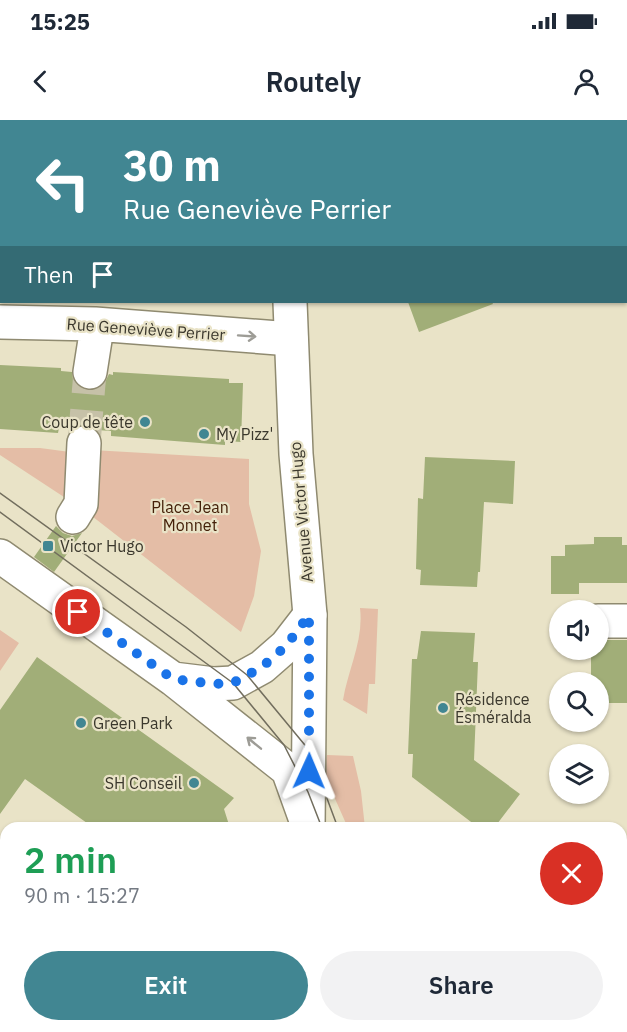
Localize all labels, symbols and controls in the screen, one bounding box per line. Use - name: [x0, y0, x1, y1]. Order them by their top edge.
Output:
- text: 15:25: [30, 7, 90, 36]
- text: Routely: [266, 64, 361, 99]
- icon: back: [24, 65, 57, 98]
- icon: person: [570, 65, 603, 98]
- text: 30 m: [123, 138, 221, 193]
- icon: left: [24, 144, 102, 222]
- text: Rue Geneviève Perrier: [123, 191, 391, 226]
- icon: arrive: [86, 258, 119, 291]
- text: Then: [24, 260, 74, 289]
- street label: Rue Geneviève Perrier: [66, 313, 226, 345]
- one-way arrow: [237, 331, 256, 342]
- place label: Coup de tête: [41, 412, 133, 432]
- marker: Coup de tête: [138, 415, 152, 429]
- place label: My Pizz': [216, 424, 273, 444]
- marker: My Pizz': [197, 427, 211, 441]
- street label: Avenue Victor Hugo: [285, 441, 317, 583]
- park label: Place Jean Monnet: [151, 497, 229, 535]
- place label: Victor Hugo: [60, 536, 144, 556]
- marker: Victor Hugo: [41, 539, 55, 553]
- pin: [52, 586, 103, 637]
- icon: arrive: [61, 595, 94, 628]
- map controls: [549, 600, 609, 804]
- button: sound: [549, 600, 609, 660]
- button: search: [549, 672, 609, 732]
- place label: Résidence Ésméralda: [455, 689, 532, 727]
- marker: Résidence Ésméralda: [436, 701, 450, 715]
- place label: Green Park: [93, 713, 173, 733]
- marker: Green Park: [74, 716, 88, 730]
- one-way arrow: [246, 737, 262, 750]
- position arrow: [277, 739, 341, 803]
- button: layers: [549, 744, 609, 804]
- place label: SH Conseil: [105, 773, 182, 793]
- marker: SH Conseil: [187, 776, 201, 790]
- text: 2 min: [24, 836, 117, 883]
- button: close: [540, 842, 603, 905]
- text: 90 m · 15:27: [24, 882, 140, 909]
- button: Exit: [24, 951, 308, 1020]
- button: Share: [320, 951, 603, 1020]

